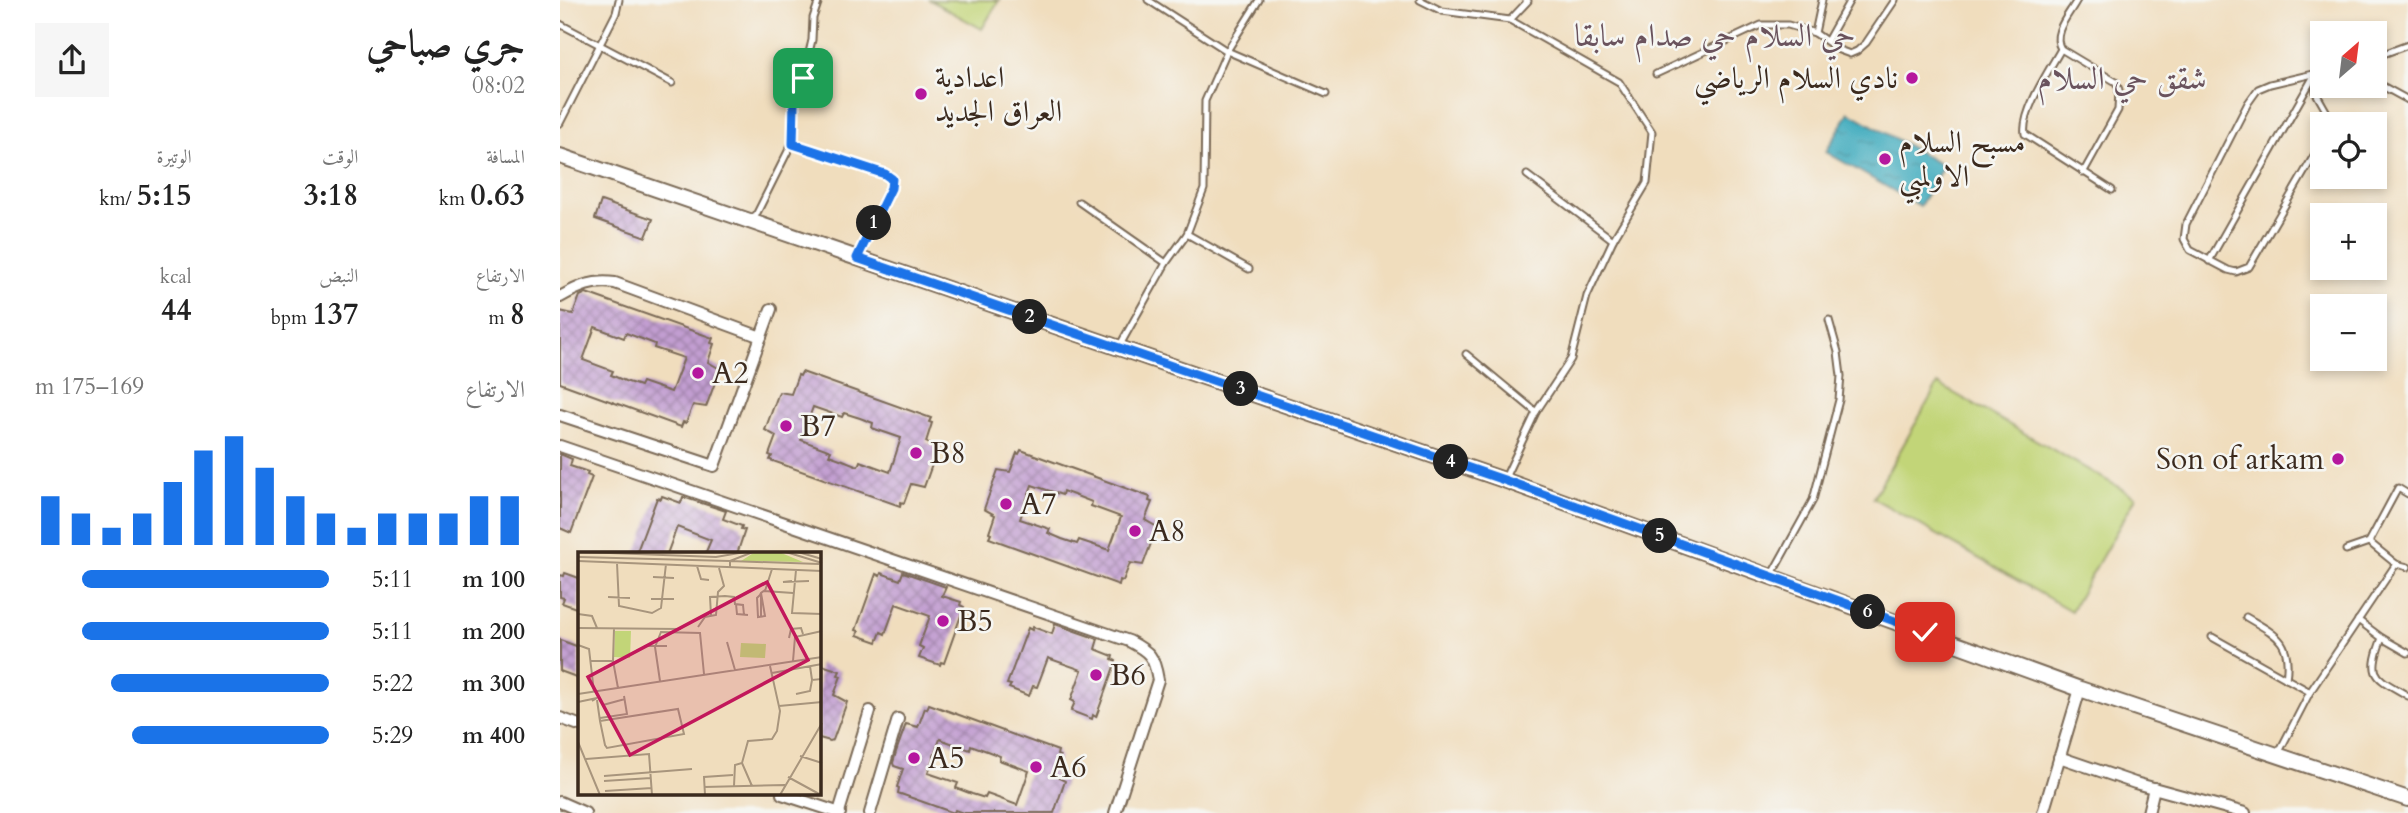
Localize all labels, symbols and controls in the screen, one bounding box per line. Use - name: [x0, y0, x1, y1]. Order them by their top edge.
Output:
- district label: حي السلام حي صدام سابقا: [1574, 14, 1856, 63]
- text: جري صباحي: [366, 18, 525, 70]
- north arrow: [2310, 21, 2387, 98]
- map controls: [2310, 21, 2387, 371]
- button: share: [35, 23, 109, 97]
- pin: [773, 48, 833, 108]
- place label: اعدادية العراق الجديد: [935, 57, 1062, 132]
- district label: شقق حي السلام: [2037, 57, 2207, 106]
- place label: نادي السلام الرياضي: [1694, 58, 1898, 106]
- icon: arrive: [784, 59, 822, 97]
- text: 08:02: [472, 70, 525, 101]
- marker: نادي السلام الرياضي: [1904, 70, 1920, 86]
- marker: اعدادية العراق الجديد: [913, 86, 929, 102]
- button: locate: [2310, 112, 2387, 189]
- place label: مسبح السلام الاولمبي: [1899, 122, 2025, 204]
- text: الوتيرة: [157, 144, 192, 170]
- text: الوقت: [322, 144, 358, 170]
- text: المسافة: [486, 144, 525, 170]
- marker: مسبح السلام الاولمبي: [1877, 151, 1893, 167]
- text: 5:15: [137, 175, 192, 216]
- text: 3:18: [304, 175, 358, 216]
- text: 0.63: [470, 175, 525, 216]
- text: /km: [99, 186, 137, 212]
- text: km: [439, 186, 470, 212]
- button: +: [2310, 203, 2387, 280]
- pin: 1: [856, 206, 892, 241]
- text: 1: [869, 209, 878, 235]
- text: النبض: [319, 263, 358, 289]
- text: الارتفاع: [476, 263, 525, 289]
- text: kcal: [160, 264, 192, 290]
- text: 44: [161, 290, 192, 331]
- text: 137: [312, 294, 358, 335]
- text: 8: [510, 294, 525, 335]
- button: −: [2310, 294, 2387, 371]
- pin: 2: [1012, 300, 1048, 334]
- text: 2: [1025, 303, 1034, 329]
- text: bpm: [271, 305, 312, 331]
- text: m: [488, 305, 510, 331]
- place label: A2: [712, 353, 749, 394]
- marker: A2: [690, 365, 706, 381]
- text: 169–175 m: [35, 371, 144, 402]
- pin: 3: [1224, 372, 1258, 406]
- text: الارتفاع: [465, 374, 525, 405]
- text: 3: [1236, 375, 1245, 401]
- place label: B7: [800, 406, 836, 447]
- marker: B7: [778, 418, 794, 434]
- place label: B8: [930, 433, 966, 474]
- place label: Son of arkam: [2156, 439, 2325, 480]
- pin: 4: [1434, 444, 1468, 480]
- marker: B8: [908, 445, 924, 461]
- text: 4: [1446, 448, 1455, 474]
- marker: Son of arkam: [2330, 451, 2346, 467]
- place label: A7: [1020, 484, 1057, 525]
- marker: A7: [998, 496, 1014, 512]
- place label: A8: [1149, 511, 1186, 552]
- pin: 5: [1642, 518, 1678, 554]
- text: 5: [1655, 522, 1664, 548]
- marker: A8: [1127, 523, 1143, 539]
- inset map: [578, 552, 821, 796]
- text: 5:11: [372, 564, 413, 595]
- text: 100 m: [462, 564, 525, 595]
- pin: 6: [1850, 594, 1886, 630]
- text: 6: [1863, 598, 1872, 624]
- place label: B5: [957, 601, 993, 642]
- pin: [1895, 602, 1955, 662]
- marker: B5: [935, 613, 951, 629]
- icon: check: [1906, 613, 1944, 651]
- text: 5:11: [372, 616, 413, 647]
- text: 200 m: [462, 616, 525, 647]
- place label: B6: [1110, 655, 1146, 696]
- marker: B6: [1088, 667, 1104, 683]
- text: 5:22: [372, 668, 413, 699]
- text: 300 m: [462, 668, 525, 699]
- text: 5:29: [372, 720, 413, 751]
- text: 400 m: [462, 720, 525, 751]
- place label: A5: [928, 738, 965, 779]
- place label: A6: [1050, 747, 1087, 788]
- marker: A5: [906, 750, 922, 766]
- marker: A6: [1028, 759, 1044, 775]

